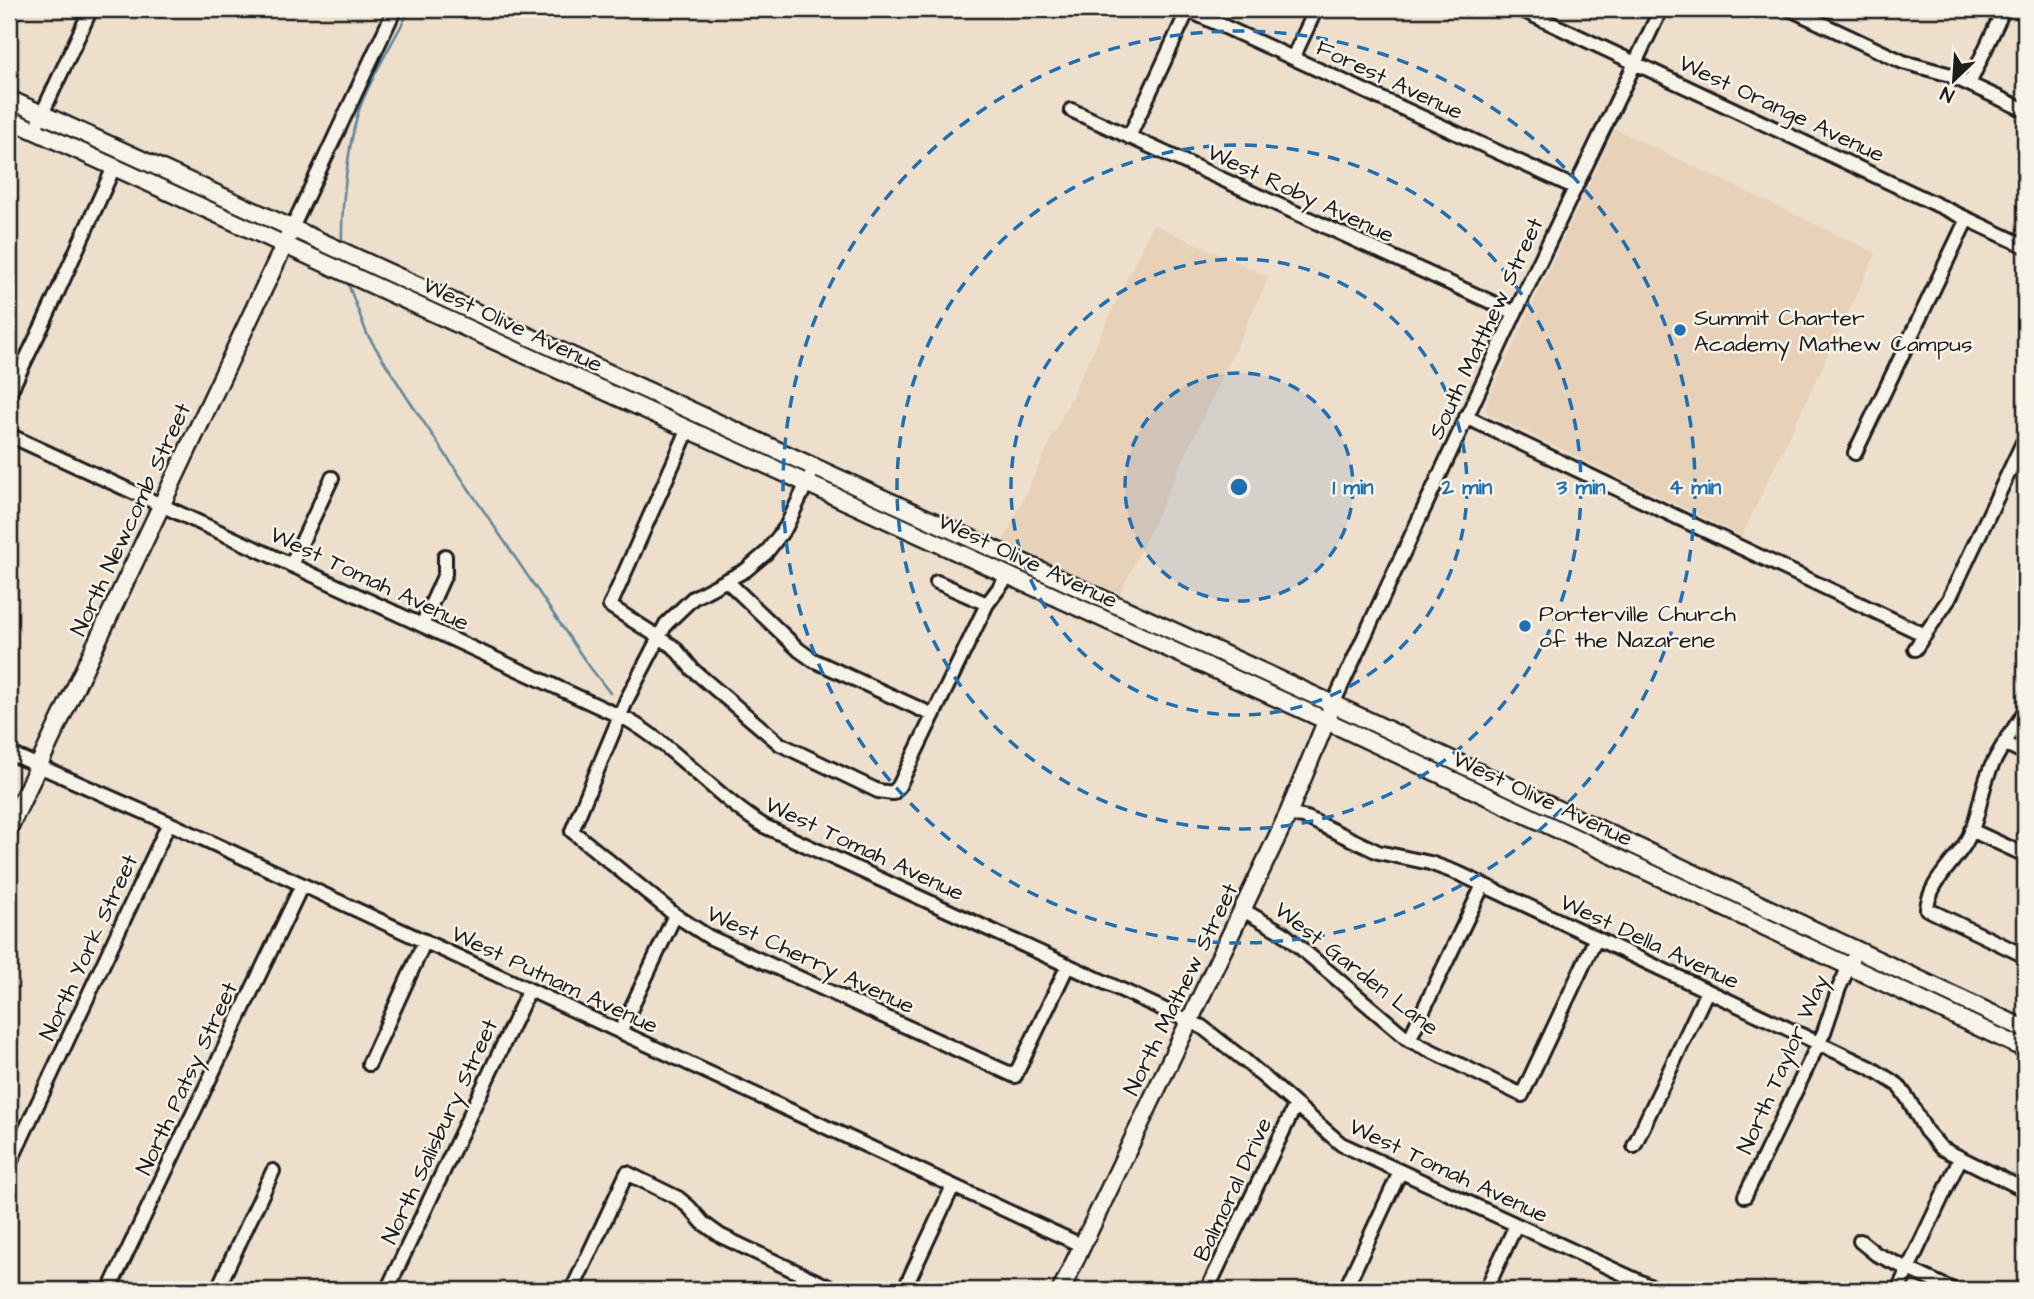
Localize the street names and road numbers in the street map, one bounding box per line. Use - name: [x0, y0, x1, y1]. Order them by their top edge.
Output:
- street label: Forest Avenue: [1311, 32, 1468, 128]
- street label: West Orange Avenue: [1673, 47, 1890, 172]
- street label: West Roby Avenue: [1201, 137, 1399, 252]
- street label: South Matthew Street: [1420, 212, 1552, 444]
- street label: West Olive Avenue: [417, 269, 608, 381]
- street label: North Newcomb Street: [63, 397, 199, 641]
- street label: West Olive Avenue: [932, 505, 1123, 617]
- street label: West Tomah Avenue: [265, 519, 474, 639]
- street label: West Olive Avenue: [1447, 743, 1638, 855]
- street label: West Tomah Avenue: [760, 789, 969, 909]
- street label: North York Street: [32, 848, 146, 1046]
- street label: North Mathew Street: [1116, 877, 1247, 1101]
- street label: West Della Avenue: [1555, 886, 1744, 997]
- street label: West Garden Lane: [1267, 894, 1445, 1043]
- street label: West Cherry Avenue: [701, 898, 920, 1023]
- street label: West Putnam Avenue: [446, 918, 663, 1042]
- street label: North Taylor Way: [1729, 969, 1838, 1159]
- street label: North Patsy Street: [128, 976, 247, 1181]
- street label: North Salisbury Street: [374, 1013, 507, 1250]
- street label: West Tomah Avenue: [1344, 1111, 1553, 1231]
- street label: Balmoral Drive: [1186, 1112, 1280, 1267]

